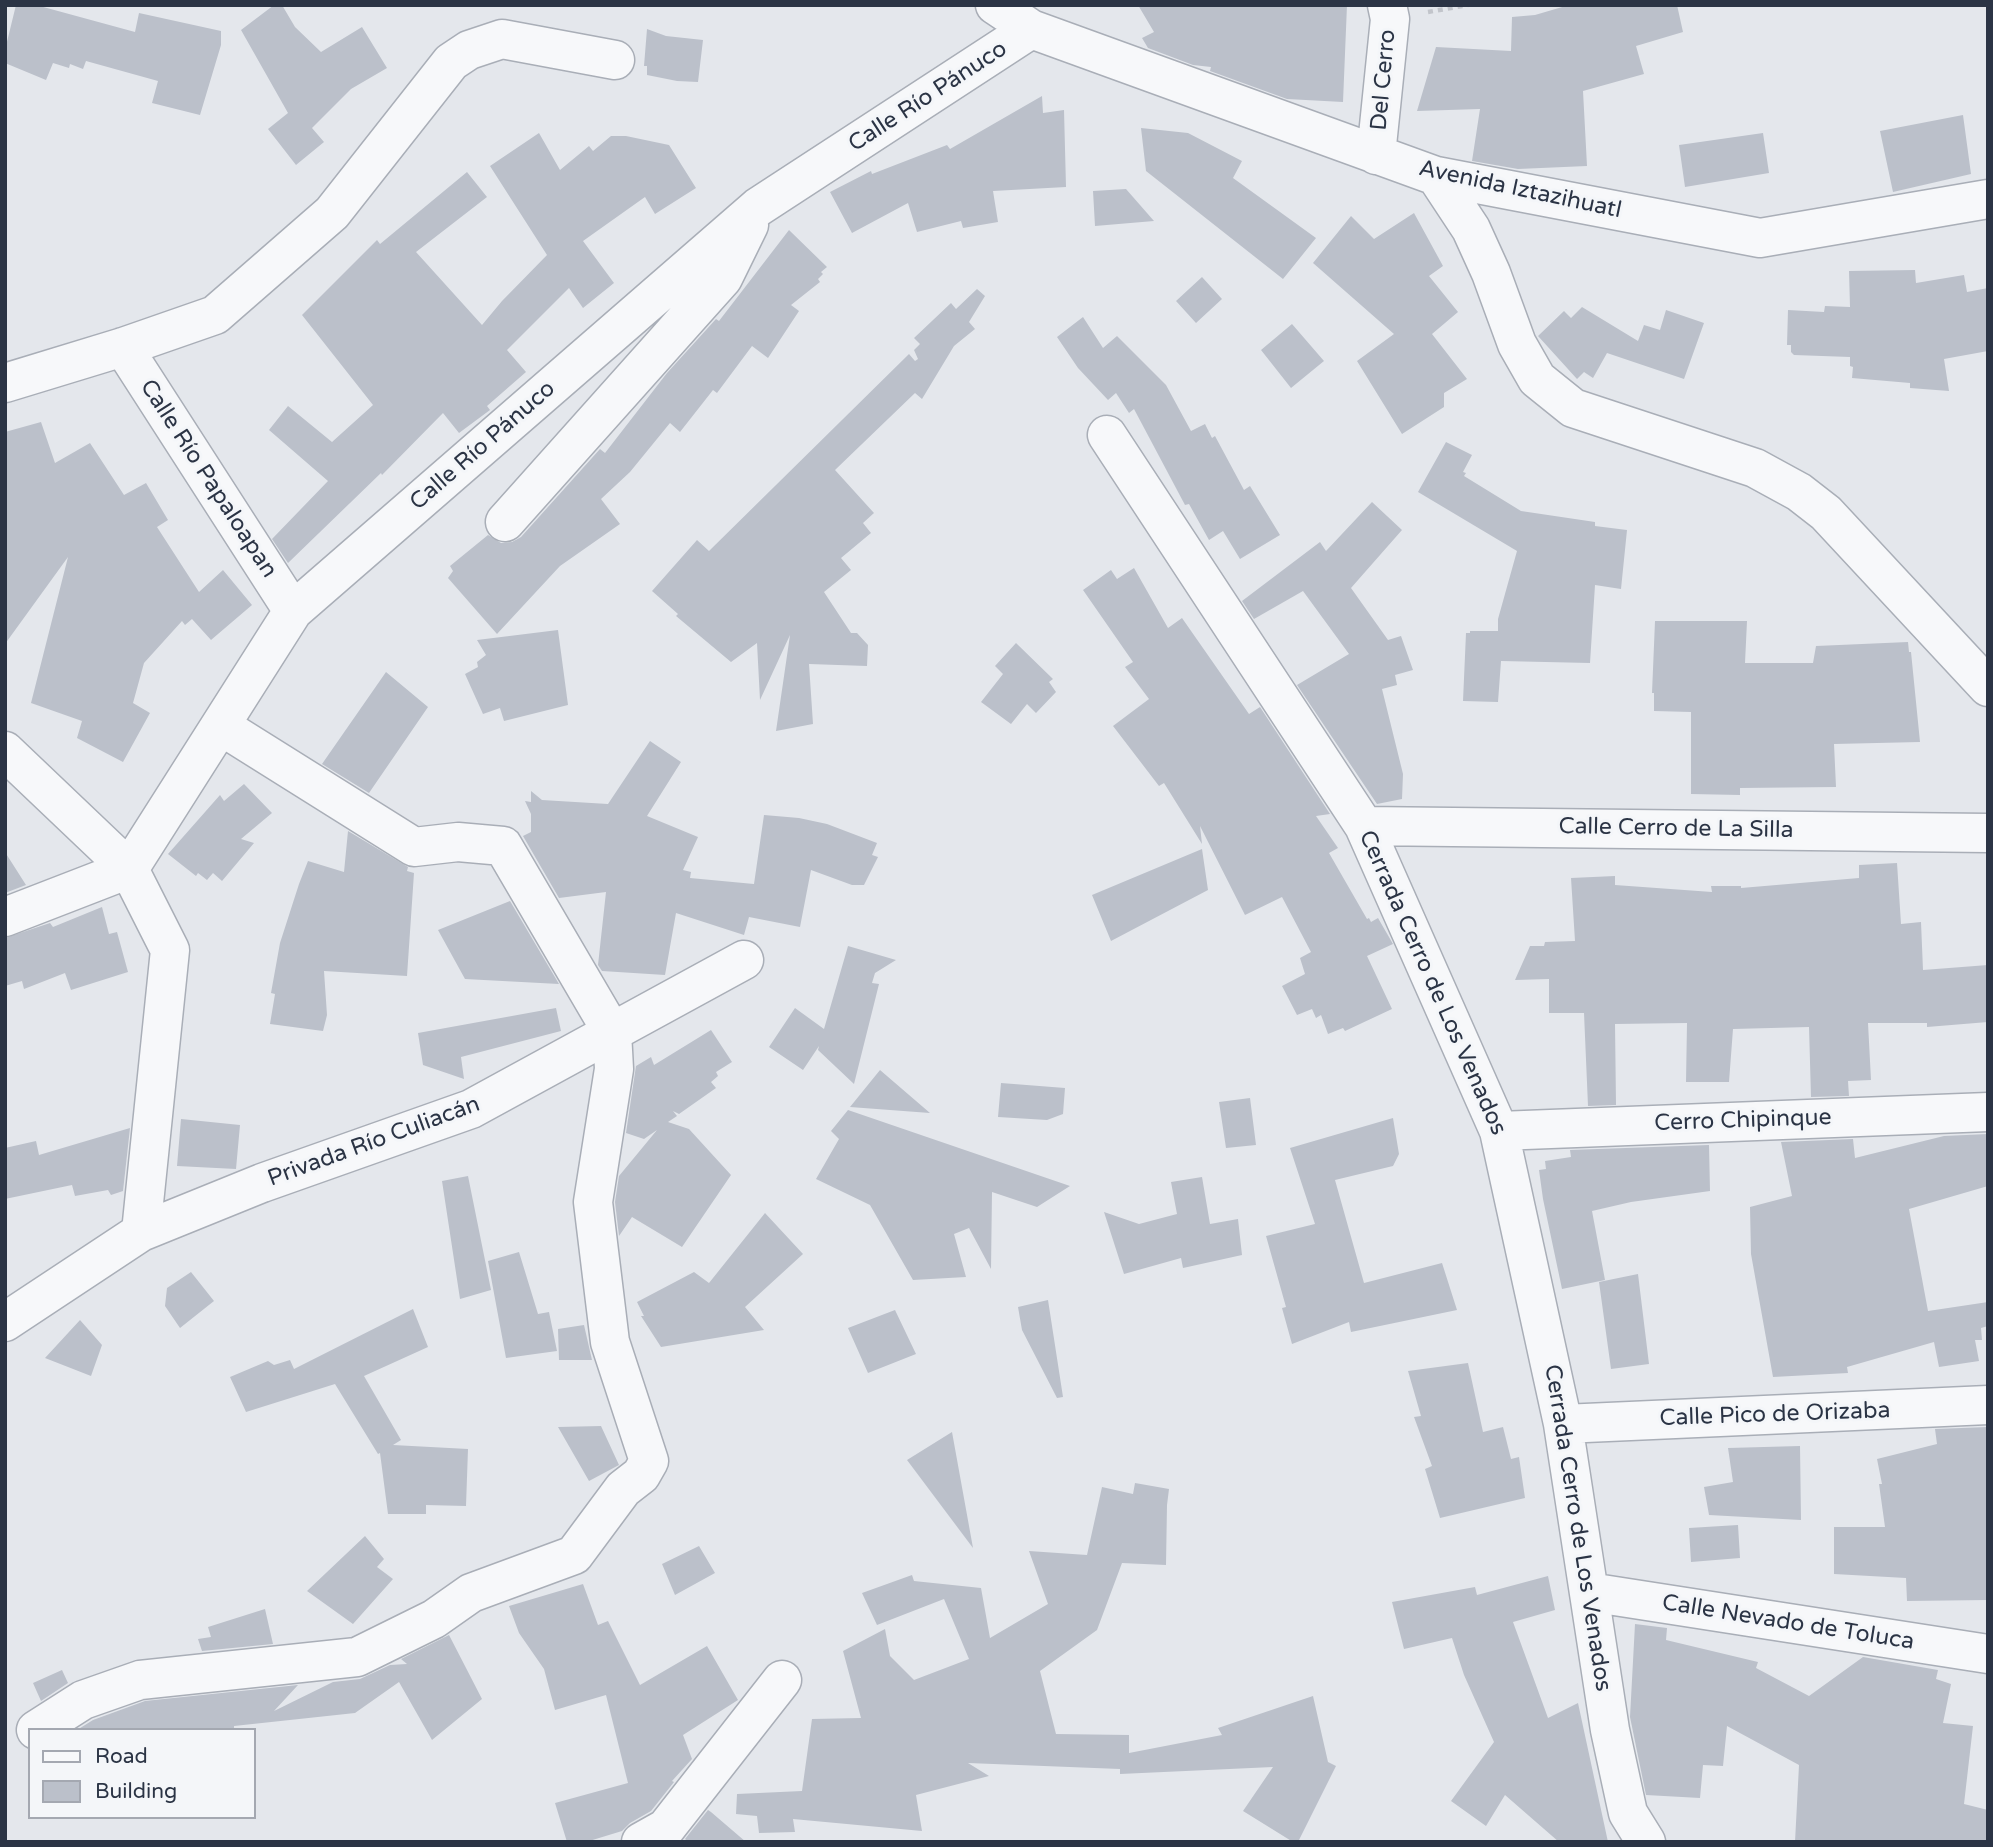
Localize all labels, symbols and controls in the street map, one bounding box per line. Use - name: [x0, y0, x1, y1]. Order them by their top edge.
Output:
- street label: Del Cerro: [1366, 28, 1402, 132]
- street label: Calle Río Pánuco: [844, 36, 1012, 158]
- street label: Avenida Iztazihuatl: [1416, 155, 1624, 225]
- street label: Calle Río Papaloapan: [134, 375, 282, 583]
- street label: Calle Río Pánuco: [405, 375, 561, 517]
- street label: Calle Cerro de La Silla: [1558, 813, 1794, 845]
- street label: Cerrada Cerro de Los Venados: [1352, 826, 1512, 1140]
- street label: Privada Río Culiacán: [264, 1091, 484, 1193]
- street label: Cerro Chipinque: [1654, 1104, 1832, 1138]
- street label: Cerrada Cerro de Los Venados: [1538, 1363, 1616, 1693]
- street label: Calle Pico de Orizaba: [1659, 1397, 1891, 1433]
- street label: Calle Nevado de Toluca: [1660, 1589, 1916, 1657]
- legend: [28, 1728, 256, 1819]
- text: Road: [95, 1744, 148, 1769]
- text: Building: [95, 1779, 177, 1804]

